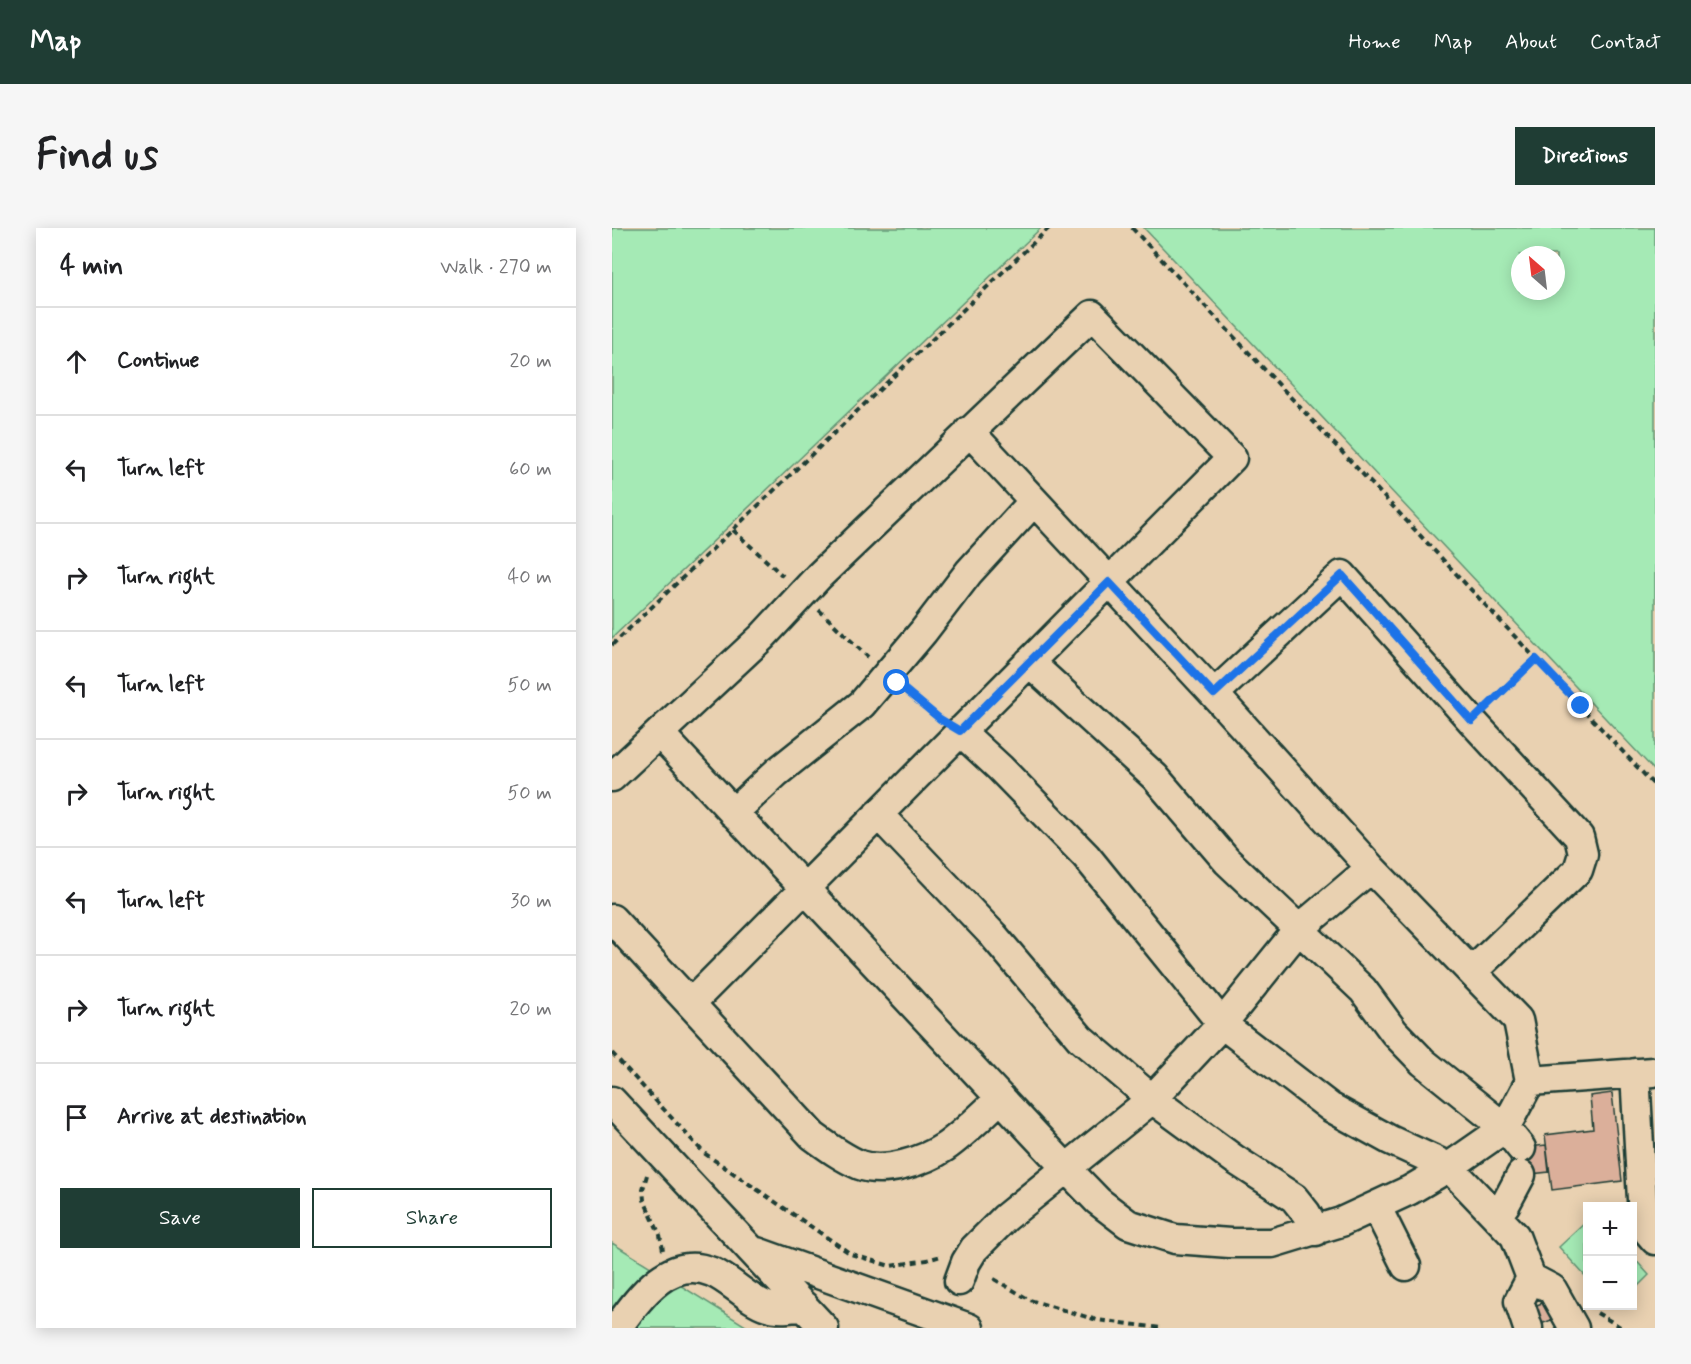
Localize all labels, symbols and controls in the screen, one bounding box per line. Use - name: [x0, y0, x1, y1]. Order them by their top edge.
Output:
- text: Map: [30, 24, 81, 61]
- text: Home: [1349, 28, 1401, 56]
- text: Map: [1434, 28, 1472, 56]
- text: About: [1505, 28, 1557, 56]
- text: Contact: [1590, 28, 1661, 56]
- button: Directions: [1515, 127, 1655, 185]
- text: Find us: [36, 129, 158, 184]
- north arrow: [1511, 246, 1565, 300]
- text: 4 min: [60, 250, 123, 284]
- text: Walk · 270 m: [440, 254, 552, 281]
- icon: ahead: [60, 345, 93, 378]
- text: Continue: [117, 347, 199, 375]
- text: 20 m: [509, 348, 552, 375]
- icon: left: [60, 453, 93, 486]
- text: Turn left: [117, 455, 205, 483]
- text: 60 m: [509, 456, 552, 483]
- icon: right: [60, 561, 93, 594]
- text: Turn right: [117, 563, 215, 591]
- text: 40 m: [508, 564, 552, 591]
- icon: left: [60, 669, 93, 702]
- route start: [883, 669, 909, 695]
- text: Turn left: [117, 671, 205, 699]
- text: 50 m: [507, 672, 552, 699]
- route end: [1567, 692, 1593, 718]
- icon: right: [60, 777, 93, 810]
- text: Turn right: [117, 779, 215, 807]
- text: 50 m: [507, 780, 552, 807]
- icon: left: [60, 885, 93, 918]
- text: Turn left: [117, 887, 205, 915]
- text: 30 m: [510, 888, 552, 915]
- icon: right: [60, 993, 93, 1026]
- text: Turn right: [117, 995, 215, 1023]
- text: 20 m: [509, 996, 552, 1023]
- icon: arrive: [60, 1101, 93, 1134]
- text: Arrive at destination: [117, 1103, 307, 1131]
- button: Save: [60, 1188, 300, 1248]
- button: Share: [312, 1188, 552, 1248]
- map controls: [1583, 1202, 1637, 1310]
- button: +: [1583, 1202, 1637, 1256]
- button: −: [1583, 1256, 1637, 1310]

